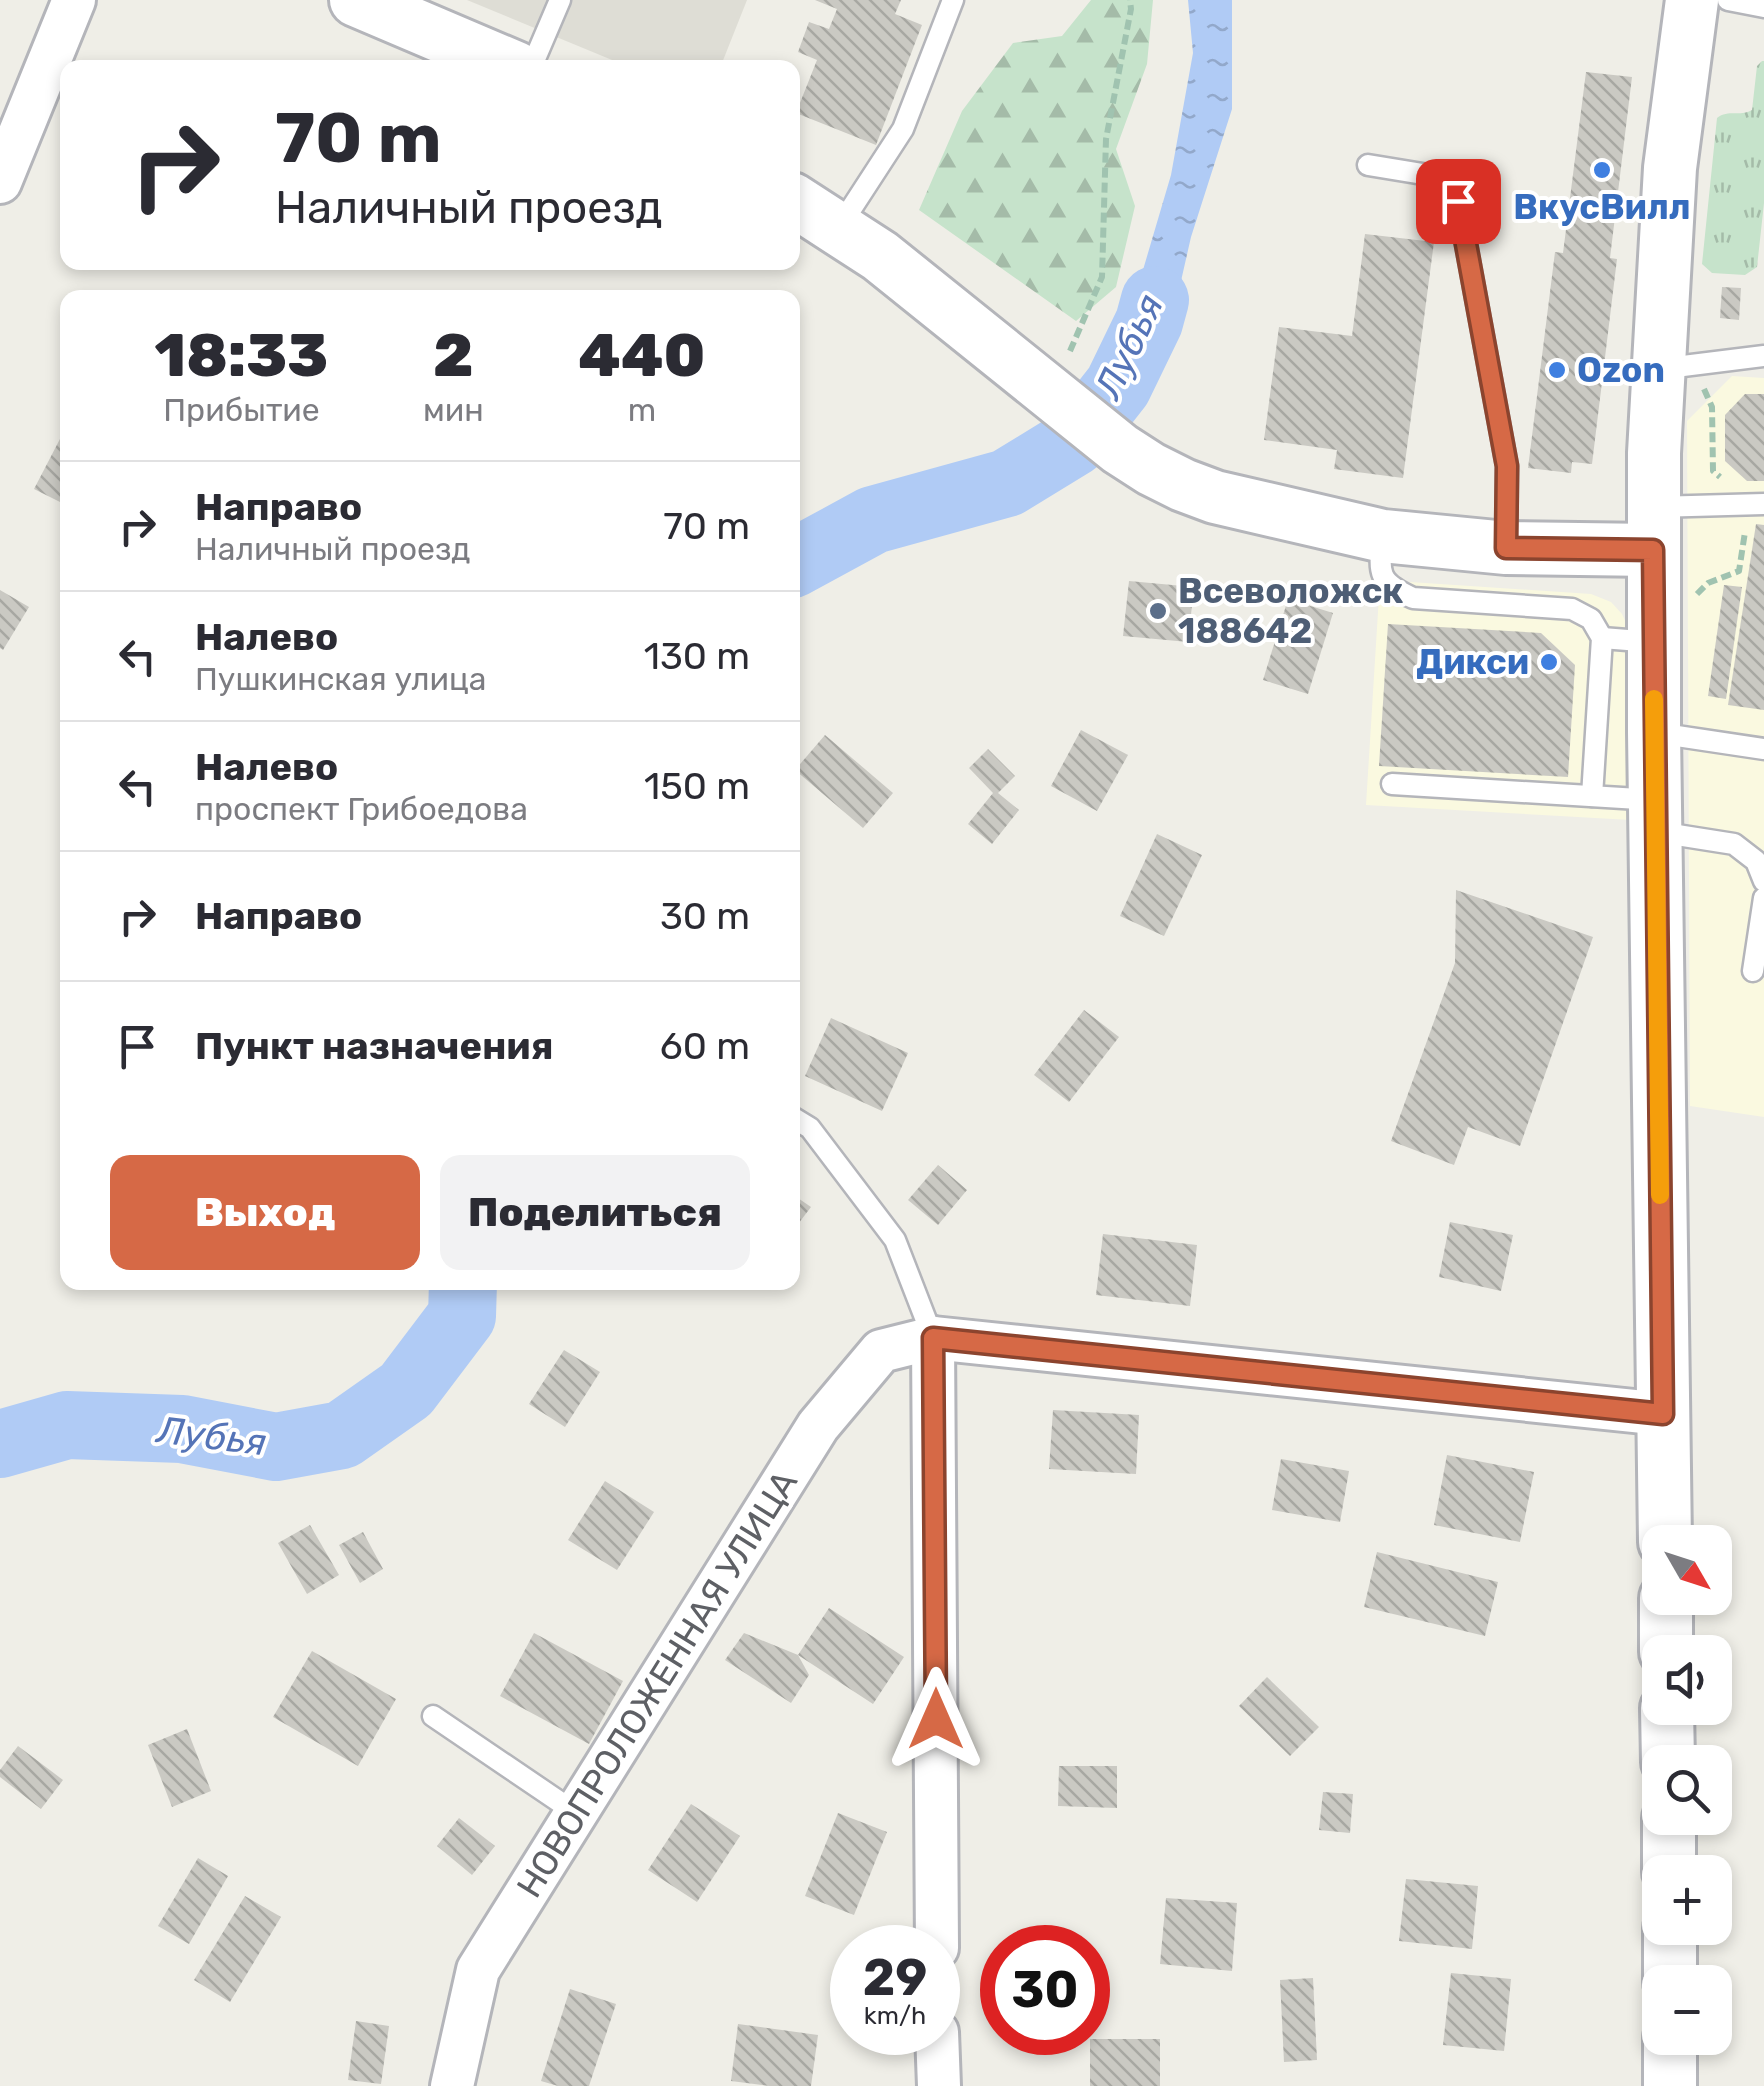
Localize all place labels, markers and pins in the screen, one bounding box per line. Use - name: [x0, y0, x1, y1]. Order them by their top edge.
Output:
- pin: [1416, 159, 1501, 244]
- marker: ВкусВилл: [1591, 159, 1613, 181]
- place label: ВкусВилл: [1513, 186, 1691, 228]
- place label: Ozon: [1577, 349, 1665, 391]
- marker: Ozon: [1546, 359, 1568, 381]
- place label: Всеволожск 188642: [1178, 570, 1404, 652]
- marker: Всеволожск 188642: [1147, 600, 1169, 622]
- place label: Дикси: [1416, 641, 1529, 683]
- marker: Дикси: [1538, 651, 1560, 673]

